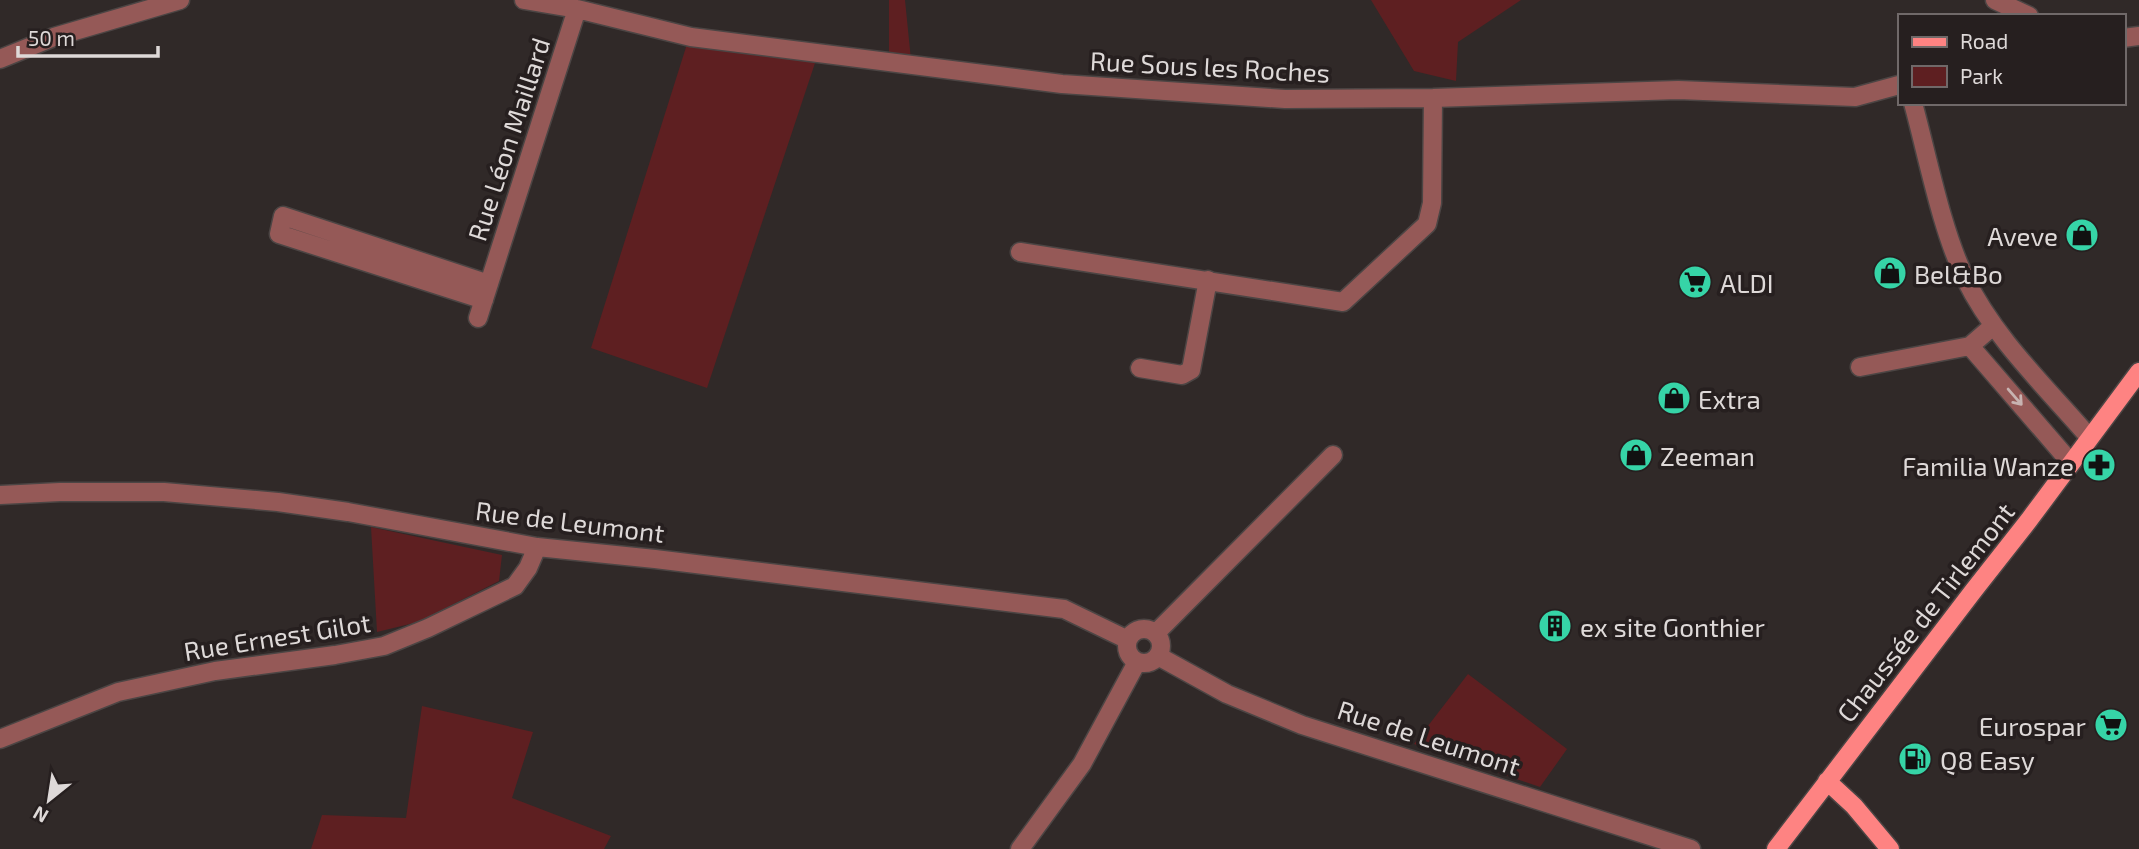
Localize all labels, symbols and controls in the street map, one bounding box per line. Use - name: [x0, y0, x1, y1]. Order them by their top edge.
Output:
- scale bar: [18, 14, 158, 58]
- legend: [1898, 14, 2125, 105]
- text: 50 m: [28, 25, 75, 50]
- text: Road: [1960, 28, 2008, 53]
- street label: Rue Léon Maillard: [461, 33, 555, 245]
- street label: Rue Sous les Roches: [1089, 44, 1331, 88]
- text: Park: [1960, 63, 2003, 88]
- shop icon: Aveve: [2063, 216, 2101, 254]
- place label: Aveve: [1987, 220, 2058, 251]
- shop icon: Bel&Bo: [1871, 254, 1909, 292]
- place label: Bel&Bo: [1914, 258, 2003, 289]
- supermarket icon: ALDI: [1676, 263, 1714, 301]
- place label: ALDI: [1720, 267, 1774, 298]
- shop icon: Extra: [1655, 379, 1693, 417]
- place label: Extra: [1698, 383, 1761, 414]
- one-way arrow: [2007, 388, 2023, 406]
- shop icon: Zeeman: [1617, 436, 1655, 474]
- place label: Zeeman: [1660, 440, 1755, 471]
- pharmacy icon: Familia Wanze: [2080, 446, 2118, 484]
- place label: Familia Wanze: [1902, 450, 2074, 481]
- street label: Rue de Leumont: [474, 494, 666, 548]
- street label: Chaussée de Tirlemont: [1830, 496, 2020, 728]
- street label: Rue Ernest Gilot: [181, 606, 373, 666]
- building icon: ex site Gonthier: [1536, 607, 1574, 645]
- place label: ex site Gonthier: [1580, 611, 1765, 642]
- street label: Rue de Leumont: [1334, 693, 1524, 781]
- supermarket icon: Eurospar: [2092, 706, 2130, 744]
- place label: Eurospar: [1979, 710, 2086, 741]
- fuel station icon: Q8 Easy: [1896, 740, 1934, 778]
- place label: Q8 Easy: [1940, 744, 2035, 775]
- north arrow: [14, 765, 84, 835]
- text: N: [29, 802, 52, 829]

